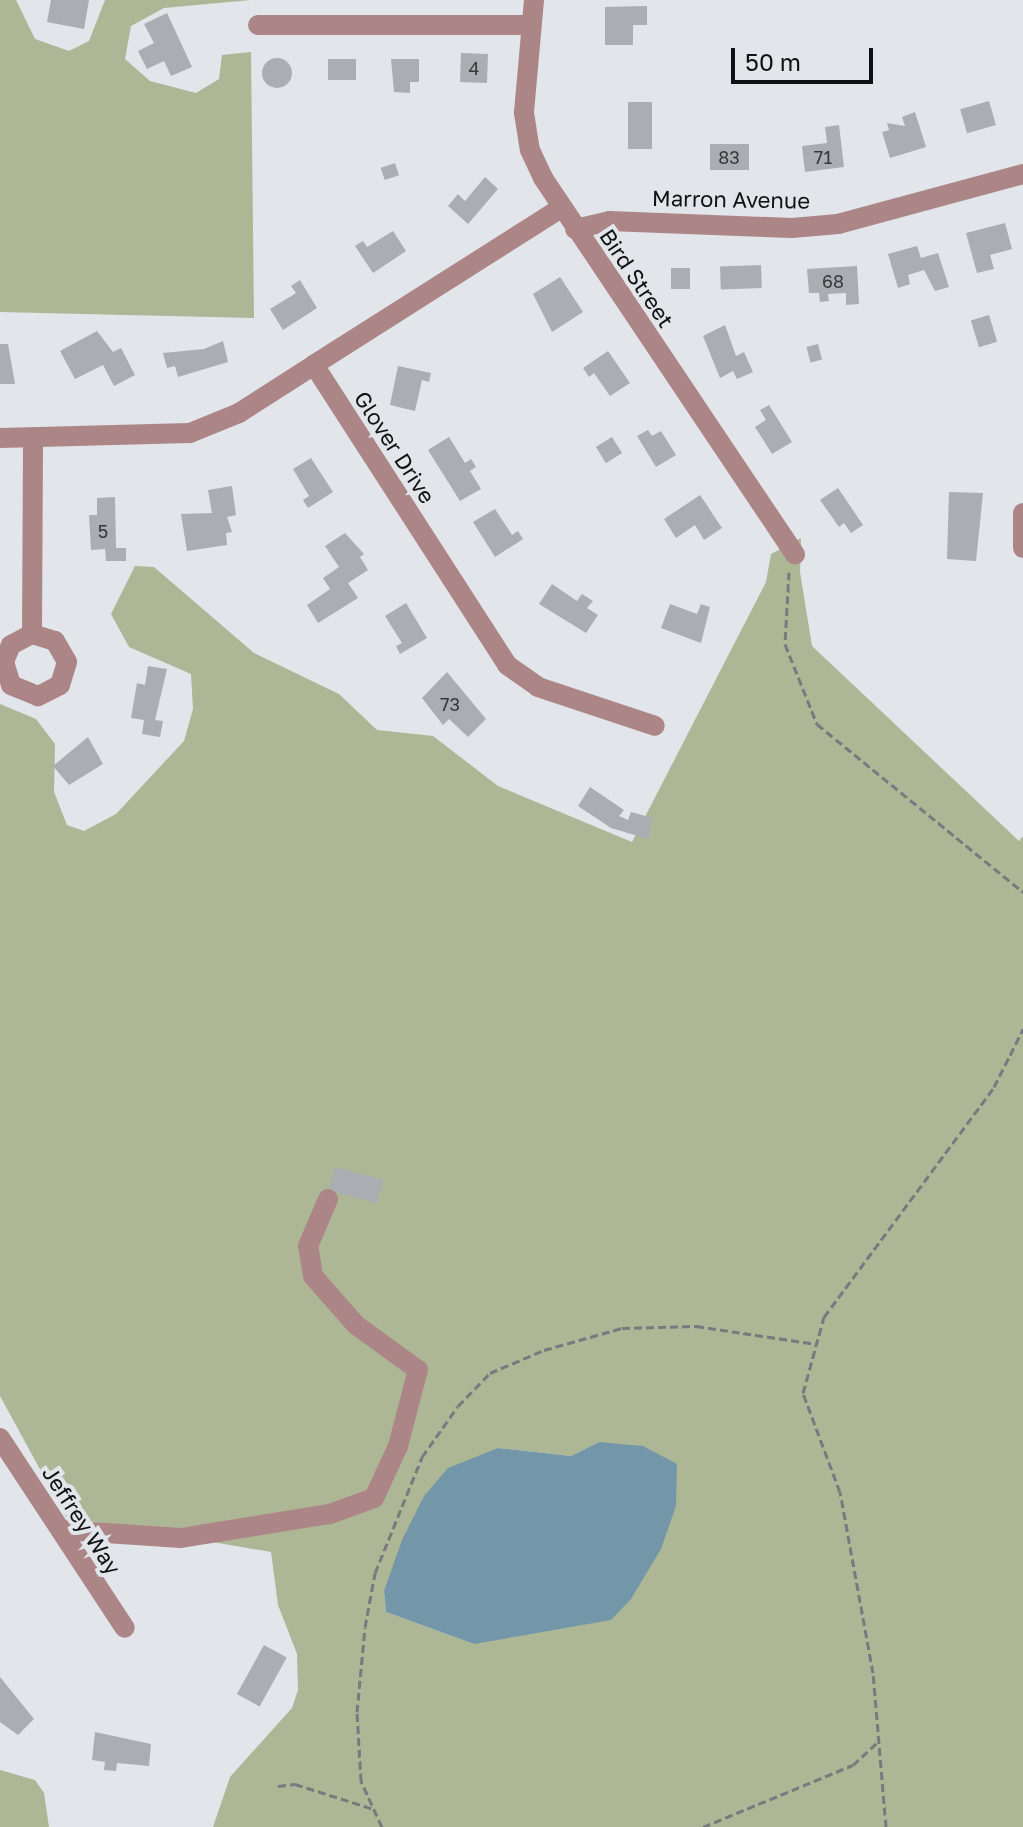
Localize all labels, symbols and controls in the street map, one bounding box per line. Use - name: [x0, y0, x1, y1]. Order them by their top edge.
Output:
- scale bar: [735, 32, 877, 82]
- text: 50 m: [745, 47, 801, 76]
- house number: 4: [469, 57, 479, 79]
- house number: 83: [718, 146, 740, 168]
- house number: 71: [814, 146, 832, 168]
- street label: Marron Avenue: [652, 184, 810, 214]
- street label: Bird Street: [594, 224, 680, 332]
- house number: 68: [822, 270, 844, 292]
- street label: Glover Drive: [349, 386, 441, 508]
- house number: 5: [98, 520, 108, 542]
- house number: 73: [440, 693, 460, 715]
- street label: Jeffrey Way: [37, 1461, 127, 1579]

